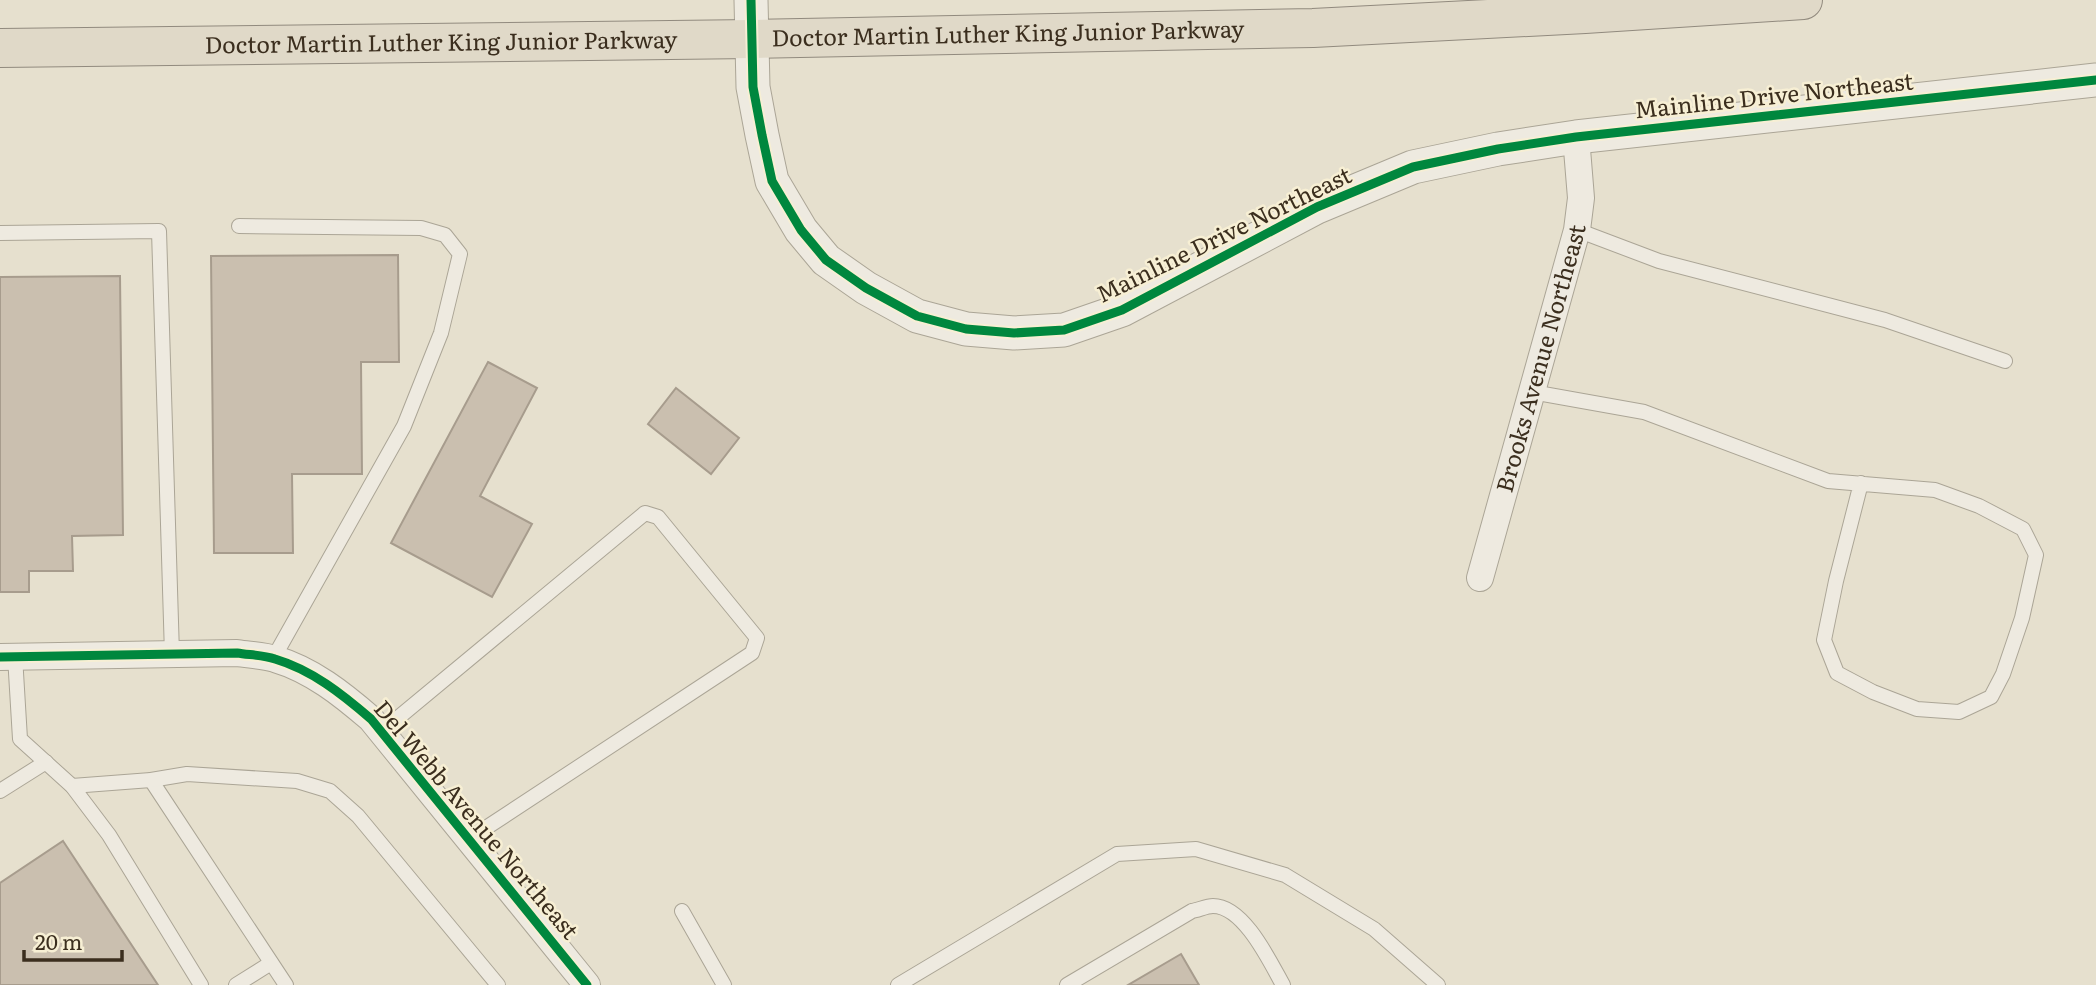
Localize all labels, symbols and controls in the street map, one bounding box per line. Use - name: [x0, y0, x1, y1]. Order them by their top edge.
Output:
- street label: Doctor Martin Luther King Junior Parkway: [771, 10, 1245, 54]
- street label: Doctor Martin Luther King Junior Parkway: [204, 21, 678, 61]
- street label: Mainline Drive Northeast: [1633, 62, 1916, 126]
- street label: Mainline Drive Northeast: [1090, 156, 1357, 310]
- street label: Brooks Avenue Northeast: [1486, 222, 1593, 496]
- street label: Del Webb Avenue Northeast: [367, 692, 588, 946]
- scale bar: [24, 918, 122, 962]
- text: 20 m: [35, 925, 82, 956]

